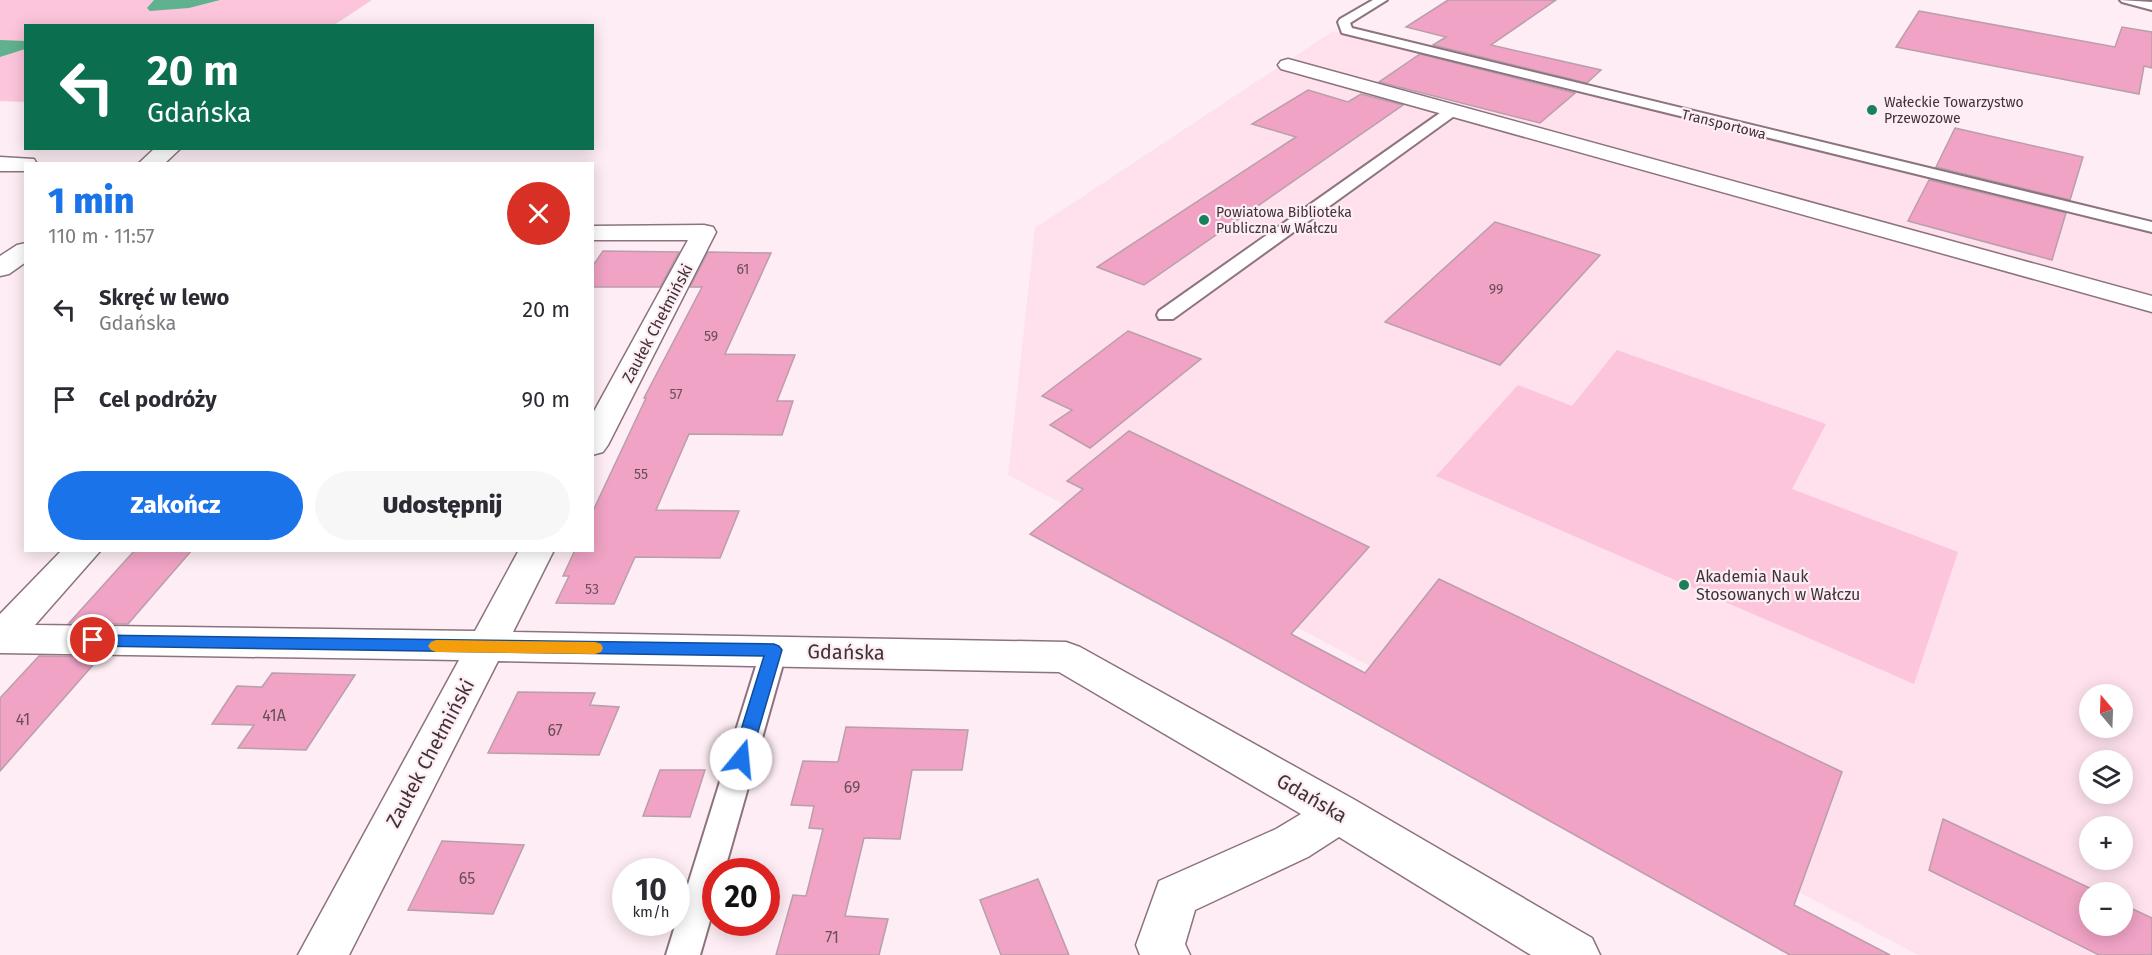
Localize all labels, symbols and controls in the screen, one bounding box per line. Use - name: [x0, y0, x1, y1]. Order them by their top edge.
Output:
- text: 20 m: [147, 46, 239, 96]
- icon: left: [48, 48, 126, 126]
- place label: Wałeckie Towarzystwo Przewozowe: [1884, 94, 2024, 127]
- text: Gdańska: [147, 97, 251, 129]
- marker: Wałeckie Towarzystwo Przewozowe: [1865, 103, 1879, 117]
- street label: Transportowa: [1680, 106, 1768, 143]
- text: 1 min: [48, 179, 134, 223]
- button: close: [507, 182, 570, 245]
- place label: Powiatowa Biblioteka Publiczna w Wałczu: [1216, 204, 1352, 237]
- marker: Powiatowa Biblioteka Publiczna w Wałczu: [1197, 213, 1211, 227]
- text: 110 m · 11:57: [48, 224, 154, 248]
- street label: Zaułek Chełmiński: [618, 261, 697, 386]
- house number: 61: [737, 261, 749, 278]
- house number: 99: [1489, 281, 1503, 298]
- text: Skręć w lewo: [99, 284, 229, 311]
- icon: left: [48, 293, 81, 326]
- text: 20 m: [522, 296, 570, 323]
- text: Gdańska: [99, 311, 176, 335]
- house number: 59: [704, 328, 718, 345]
- icon: arrive: [48, 383, 81, 416]
- text: Cel podróży: [99, 386, 217, 413]
- text: 90 m: [521, 386, 570, 413]
- house number: 57: [670, 386, 682, 403]
- house number: 55: [634, 466, 648, 483]
- button: Zakończ: [48, 471, 303, 540]
- button: Udostępnij: [315, 471, 570, 540]
- place label: Akademia Nauk Stosowanych w Wałczu: [1696, 567, 1860, 604]
- marker: Akademia Nauk Stosowanych w Wałczu: [1677, 578, 1691, 592]
- house number: 53: [585, 581, 599, 598]
- pin: [67, 614, 118, 665]
- icon: arrive: [76, 623, 109, 656]
- street label: Gdańska: [807, 639, 885, 665]
- street label: Zaułek Chełmiński: [381, 675, 479, 831]
- north arrow: [2079, 684, 2133, 738]
- map controls: [2079, 684, 2133, 936]
- house number: 41A: [262, 706, 287, 725]
- house number: 41: [16, 710, 30, 729]
- house number: 67: [547, 721, 563, 740]
- position arrow: [709, 727, 773, 791]
- button: layers: [2079, 750, 2133, 804]
- street label: Gdańska: [1273, 768, 1351, 828]
- house number: 69: [844, 778, 860, 797]
- button: +: [2079, 816, 2133, 870]
- speed limit sign: 20: [702, 858, 780, 936]
- house number: 65: [459, 869, 475, 888]
- text: 10: [635, 872, 667, 908]
- button: −: [2079, 882, 2133, 936]
- text: km/h: [632, 903, 670, 921]
- house number: 71: [825, 928, 839, 947]

